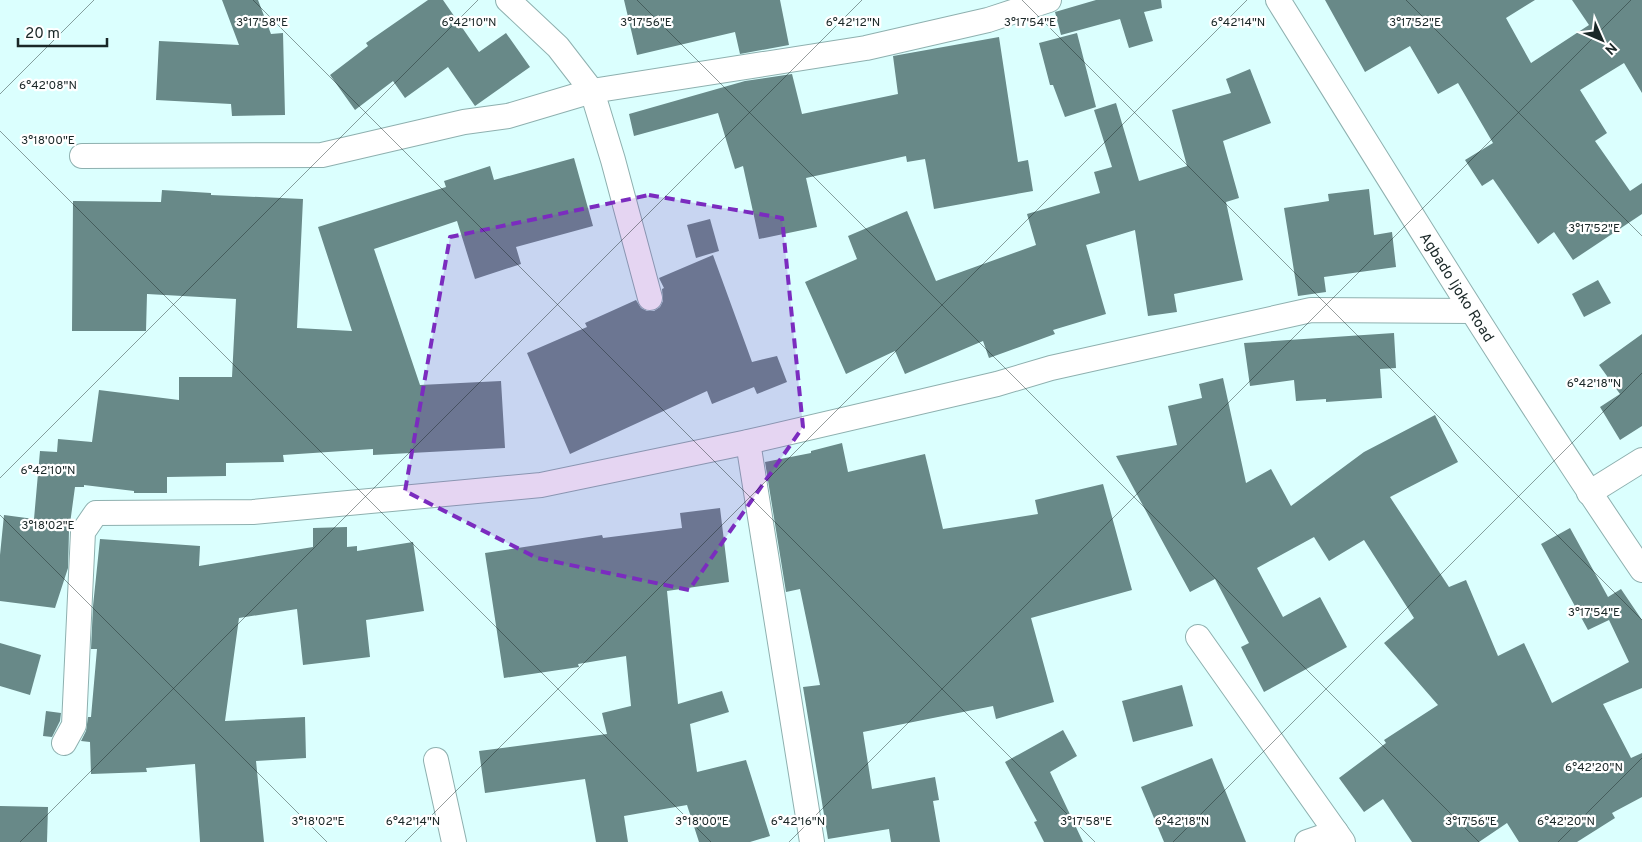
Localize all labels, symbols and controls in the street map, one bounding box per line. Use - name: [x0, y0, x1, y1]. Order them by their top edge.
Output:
- scale bar: [18, 15, 106, 47]
- text: 3°17'58"E: [236, 15, 288, 31]
- text: 6°42'10"N: [442, 15, 496, 31]
- text: 3°17'56"E: [620, 15, 672, 31]
- text: 6°42'12"N: [826, 15, 880, 31]
- text: 3°17'54"E: [1004, 15, 1056, 31]
- text: 6°42'14"N: [1211, 15, 1265, 31]
- text: 3°17'52"E: [1389, 15, 1441, 31]
- north arrow: [1577, 15, 1627, 65]
- text: 20 m: [25, 25, 60, 44]
- text: N: [1601, 39, 1620, 58]
- text: 6°42'08"N: [19, 78, 77, 94]
- text: 3°18'00"E: [21, 133, 75, 149]
- text: 3°17'52"E: [1568, 221, 1620, 237]
- street label: Agbado Ijoko Road: [1414, 229, 1497, 346]
- text: 6°42'18"N: [1567, 376, 1621, 392]
- text: 6°42'10"N: [21, 463, 75, 479]
- text: 3°18'02"E: [21, 518, 75, 534]
- text: 3°17'54"E: [1568, 605, 1620, 621]
- text: 6°42'20"N: [1565, 760, 1623, 776]
- text: 3°18'02"E: [291, 814, 345, 830]
- text: 6°42'14"N: [386, 814, 440, 830]
- text: 3°18'00"E: [675, 814, 729, 830]
- text: 6°42'16"N: [771, 814, 825, 830]
- text: 3°17'58"E: [1060, 814, 1112, 830]
- text: 6°42'18"N: [1155, 814, 1209, 830]
- text: 3°17'56"E: [1445, 814, 1497, 830]
- text: 6°42'20"N: [1537, 814, 1595, 830]

